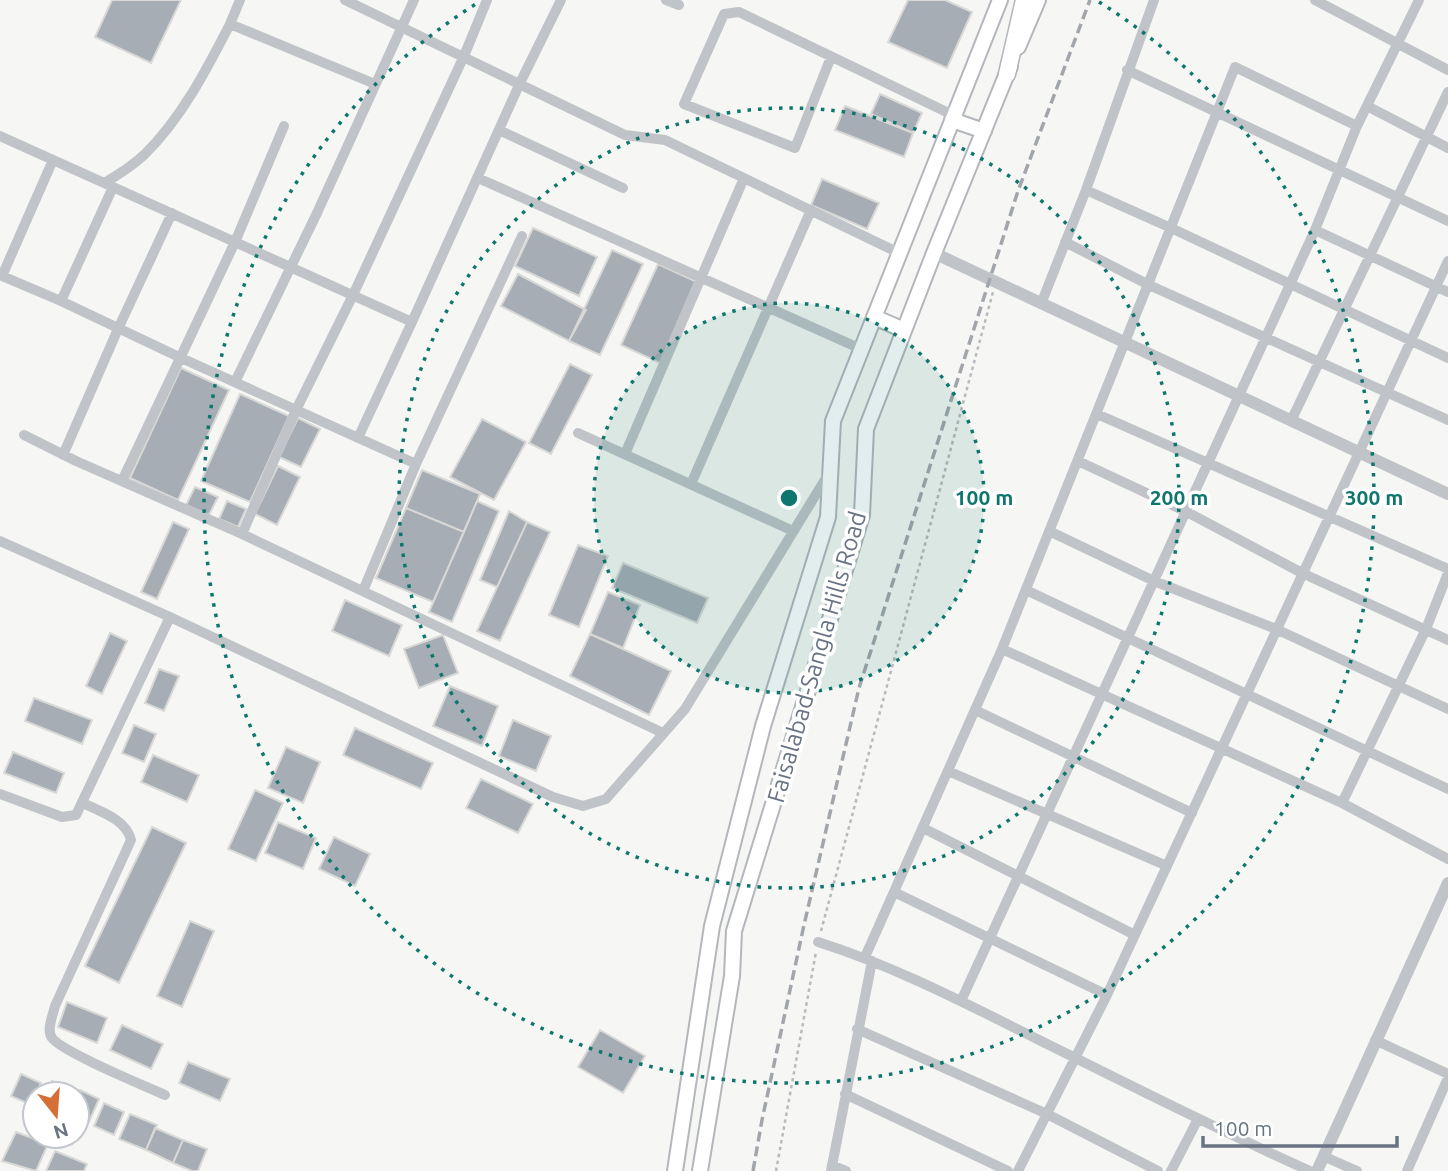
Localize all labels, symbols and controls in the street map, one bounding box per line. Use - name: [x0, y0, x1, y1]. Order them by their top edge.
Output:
- text: 100 m: [955, 485, 1013, 509]
- text: 200 m: [1150, 485, 1208, 509]
- text: 300 m: [1345, 485, 1403, 509]
- centre of rings: [777, 486, 801, 510]
- street label: Faisalabad-Sangla Hills Road: [762, 508, 871, 806]
- north arrow: [21, 1080, 91, 1150]
- scale bar: [1203, 1104, 1397, 1148]
- text: 100 m: [1214, 1116, 1272, 1140]
- text: N: [51, 1119, 71, 1144]

